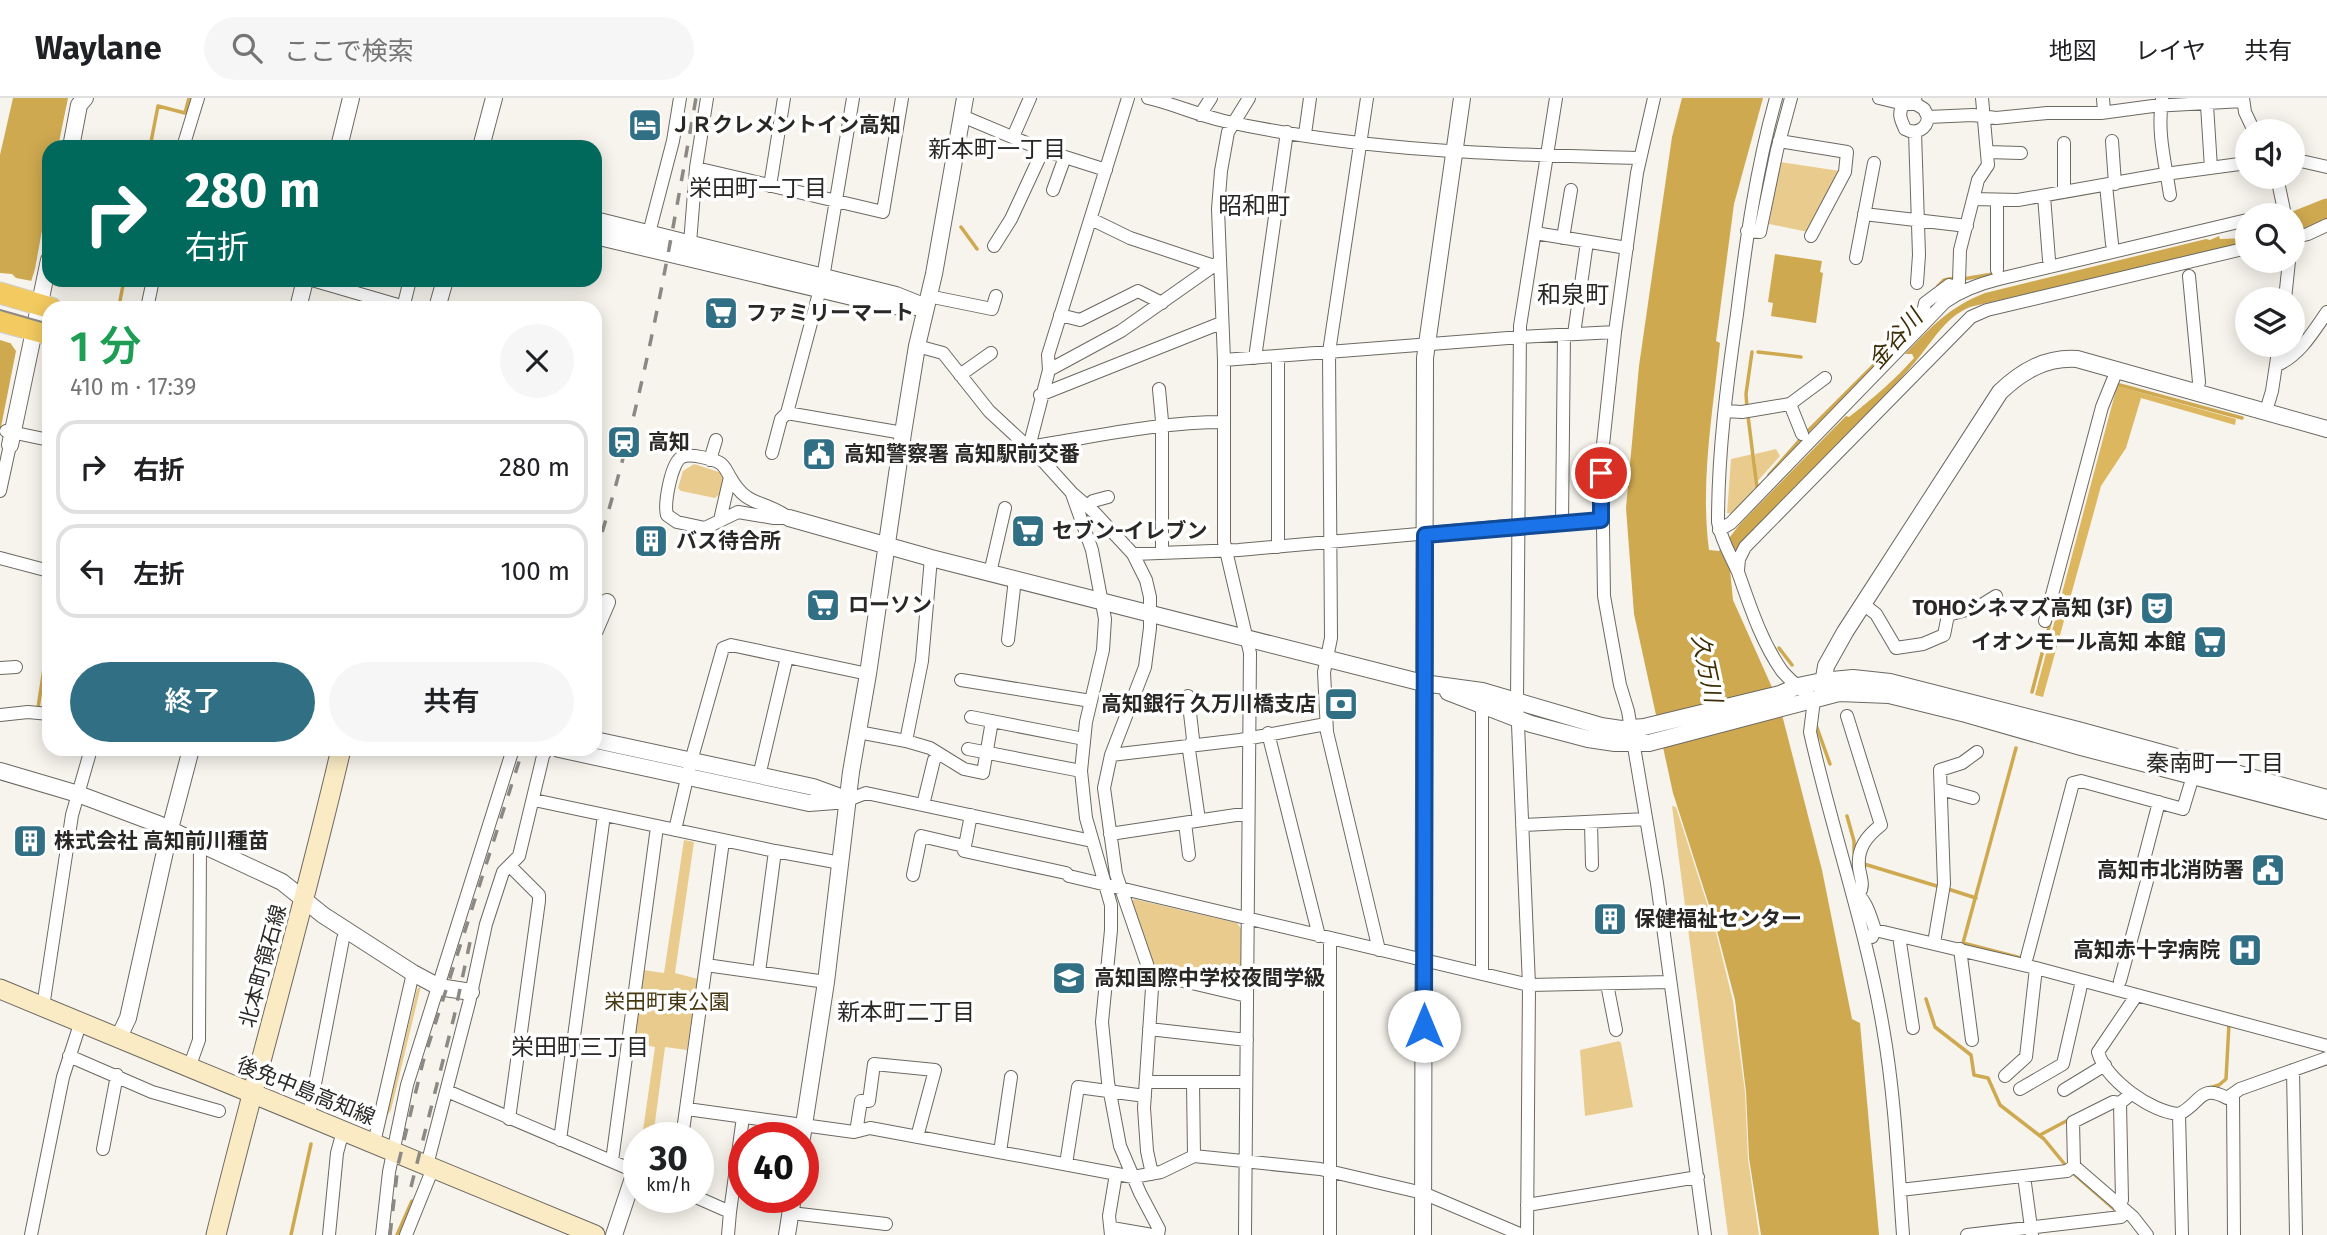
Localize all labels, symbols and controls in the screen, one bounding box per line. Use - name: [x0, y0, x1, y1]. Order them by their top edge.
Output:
- search box: [204, 17, 694, 80]
- text: Waylane: [35, 28, 162, 68]
- icon: search: [228, 29, 266, 67]
- text: ここで検索: [284, 36, 414, 67]
- text: 地図: [2049, 37, 2097, 65]
- text: レイヤ: [2135, 37, 2206, 65]
- text: 共有: [2244, 37, 2292, 65]
- hotel icon: ＪＲクレメントイン高知: [626, 106, 664, 144]
- place label: ＪＲクレメントイン高知: [670, 112, 901, 138]
- map controls: [2235, 119, 2305, 357]
- button: sound: [2235, 119, 2305, 189]
- district label: 新本町一丁目: [928, 135, 1066, 163]
- text: 280 m: [185, 161, 321, 220]
- icon: right: [70, 168, 161, 259]
- district label: 栄田町一丁目: [689, 174, 827, 202]
- district label: 昭和町: [1218, 192, 1290, 220]
- button: search: [2235, 203, 2305, 273]
- text: 右折: [185, 228, 249, 266]
- district label: 和泉町: [1537, 281, 1609, 309]
- button: layers: [2235, 287, 2305, 357]
- supermarket icon: ファミリーマート: [702, 294, 740, 332]
- place label: ファミリーマート: [746, 300, 914, 326]
- water label: 金谷川: [1862, 302, 1930, 374]
- text: 1 分: [70, 322, 141, 372]
- button: close: [500, 324, 574, 398]
- text: 410 m · 17:39: [70, 373, 196, 401]
- station icon: 高知: [605, 423, 643, 461]
- place label: 高知: [648, 429, 690, 455]
- public building icon: 高知警察署 高知駅前交番: [800, 435, 838, 473]
- place label: 高知警察署 高知駅前交番: [844, 441, 1080, 467]
- pin: [1571, 443, 1631, 503]
- icon: right: [74, 448, 112, 486]
- text: 280 m: [499, 452, 570, 483]
- icon: arrive: [1582, 454, 1620, 492]
- text: 右折: [133, 455, 185, 486]
- supermarket icon: セブン-イレブン: [1009, 512, 1047, 550]
- place label: セブン-イレブン: [1052, 518, 1208, 544]
- building icon: バス待合所: [632, 522, 670, 560]
- place label: バス待合所: [676, 528, 781, 554]
- icon: left: [74, 552, 112, 590]
- text: 100 m: [501, 556, 570, 587]
- text: 左折: [133, 559, 185, 590]
- supermarket icon: ローソン: [804, 586, 842, 624]
- theatre icon: TOHOシネマズ高知 (3F): [2138, 589, 2176, 627]
- place label: ローソン: [848, 592, 932, 618]
- place label: TOHOシネマズ高知 (3F): [1913, 595, 2132, 621]
- supermarket icon: イオンモール高知 本館: [2191, 623, 2229, 661]
- place label: イオンモール高知 本館: [1971, 629, 2186, 655]
- water label: 久万川: [1686, 631, 1728, 708]
- button: 終了: [70, 662, 315, 742]
- button: 共有: [329, 662, 574, 742]
- bank icon: 高知銀行 久万川橋支店: [1322, 685, 1360, 723]
- place label: 高知銀行 久万川橋支店: [1101, 691, 1316, 717]
- district label: 秦南町一丁目: [2146, 749, 2284, 777]
- building icon: 株式会社 高知前川種苗: [11, 822, 49, 860]
- place label: 株式会社 高知前川種苗: [54, 828, 269, 854]
- public building icon: 高知市北消防署: [2249, 851, 2287, 889]
- place label: 高知市北消防署: [2097, 857, 2244, 883]
- building icon: 保健福祉センター: [1591, 900, 1629, 938]
- street label: 北本町領石線: [234, 902, 292, 1030]
- place label: 保健福祉センター: [1634, 906, 1802, 932]
- hospital icon: 高知赤十字病院: [2226, 931, 2264, 969]
- place label: 高知赤十字病院: [2073, 937, 2220, 963]
- school or university icon: 高知国際中学校夜間学級: [1050, 959, 1088, 997]
- place label: 高知国際中学校夜間学級: [1094, 965, 1325, 991]
- park label: 栄田町東公園: [604, 989, 730, 1015]
- position arrow: [1387, 989, 1461, 1063]
- district label: 新本町二丁目: [837, 998, 975, 1026]
- district label: 栄田町三丁目: [511, 1033, 649, 1061]
- street label: 後免中島高知線: [233, 1051, 379, 1131]
- speed limit sign: 40: [728, 1122, 819, 1213]
- text: 30: [649, 1137, 688, 1179]
- text: km/h: [646, 1174, 691, 1196]

